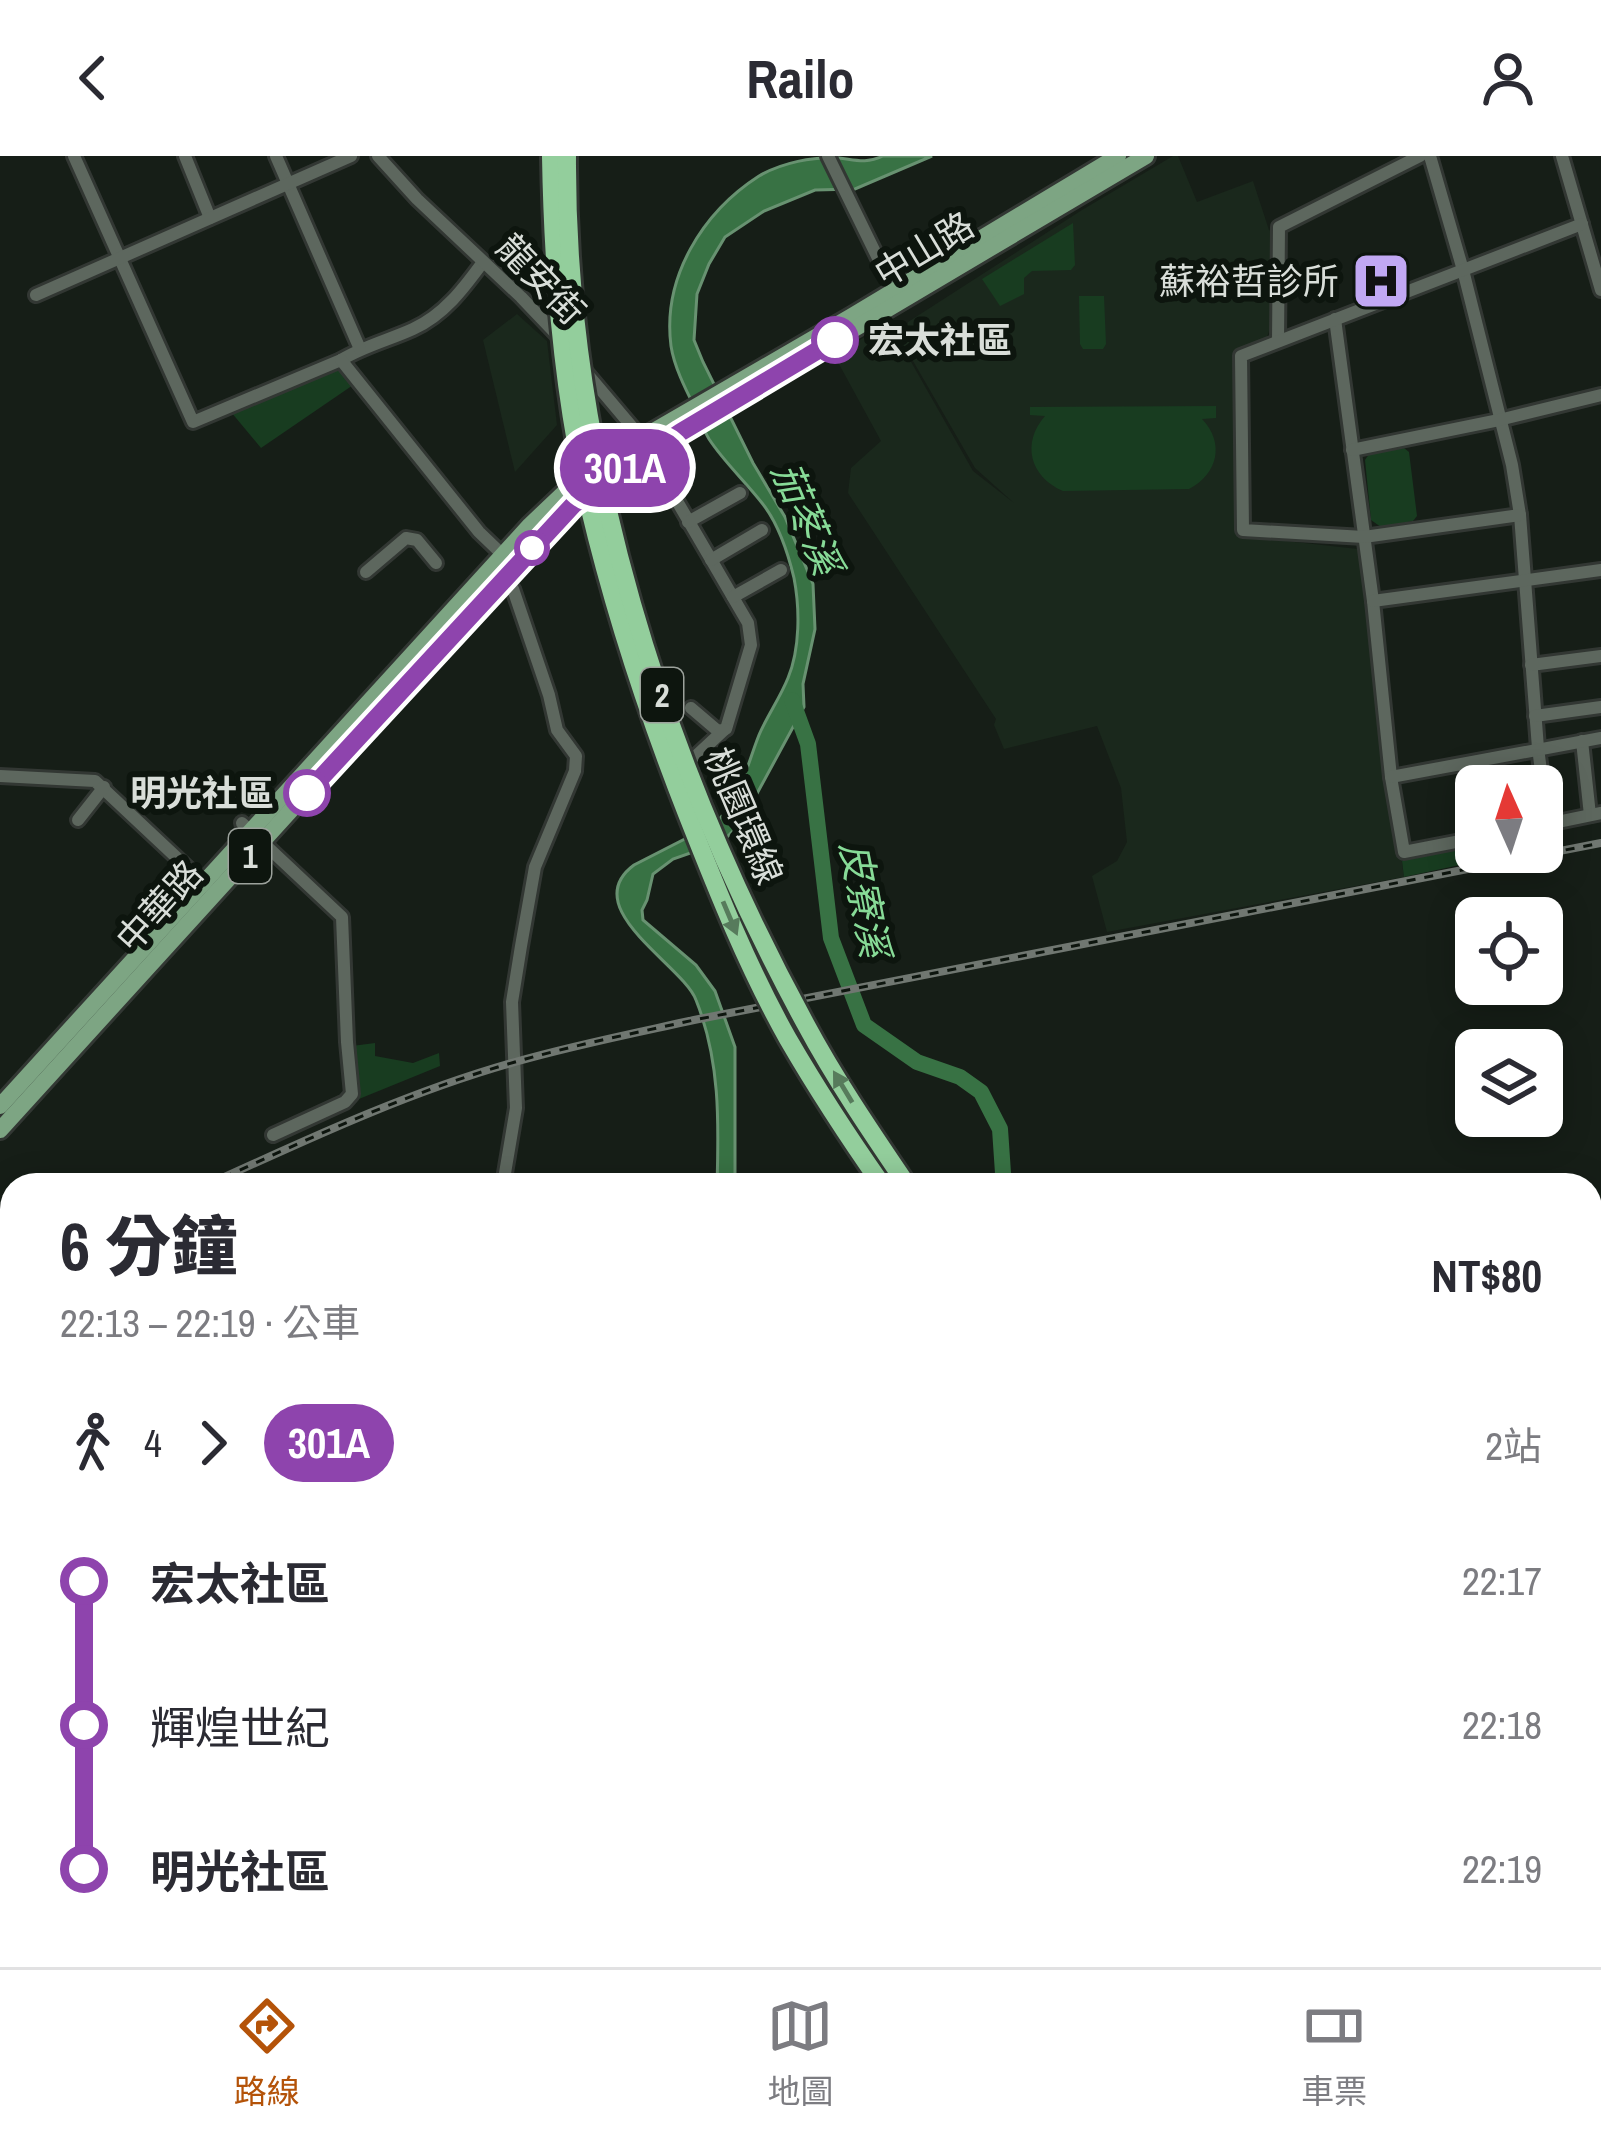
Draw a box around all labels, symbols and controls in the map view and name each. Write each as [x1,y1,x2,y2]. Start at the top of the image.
text: Railo [746,42,855,115]
icon: back [60,45,126,111]
icon: person [1475,45,1541,111]
street label: 中山路 [865,201,983,297]
street label: 龍安街 [486,223,596,335]
hospital icon: 蘇裕哲診所 [1350,250,1412,312]
place label: 蘇裕哲診所 [1159,257,1339,305]
place label: 宏太社區 [868,316,1012,364]
marker: 宏太社區 [813,318,857,362]
line badge: 301A [541,429,709,507]
text: 301A [584,440,666,496]
water label: 茄苳溪 [760,454,856,587]
unlabelled marker [516,532,548,564]
road number: 2 [641,668,683,722]
street label: 桃園環線 [694,740,794,892]
north arrow [1455,765,1563,873]
map controls [1455,765,1563,1137]
place label: 明光社區 [130,769,274,817]
marker: 明光社區 [285,771,329,815]
road number: 1 [229,829,271,883]
water label: 皮寮溪 [828,837,903,966]
street label: 中華路 [105,850,213,962]
button: locate [1455,897,1563,1005]
one-way arrow [721,901,740,937]
button: layers [1455,1029,1563,1137]
one-way arrow [833,1070,854,1104]
text: 6 分鐘 [60,1202,237,1291]
text: NT$80 [1431,1245,1542,1306]
text: 22:13 – 22:19 · 公車 [60,1297,360,1349]
icon: walk [60,1410,126,1476]
icon: forward [180,1410,246,1476]
text: 301A [288,1415,370,1471]
text: 4 [144,1417,162,1469]
text: 2站 [1485,1420,1542,1472]
text: 宏太社區 [150,1553,330,1614]
text: 22:17 [1462,1555,1542,1607]
text: 輝煌世紀 [150,1697,330,1758]
text: 22:18 [1462,1699,1542,1751]
text: 明光社區 [150,1841,330,1902]
text: 22:19 [1462,1843,1542,1895]
tab: 路線 [234,1993,300,2113]
tab: 地圖 [767,1993,833,2113]
tab: 車票 [1301,1993,1367,2113]

